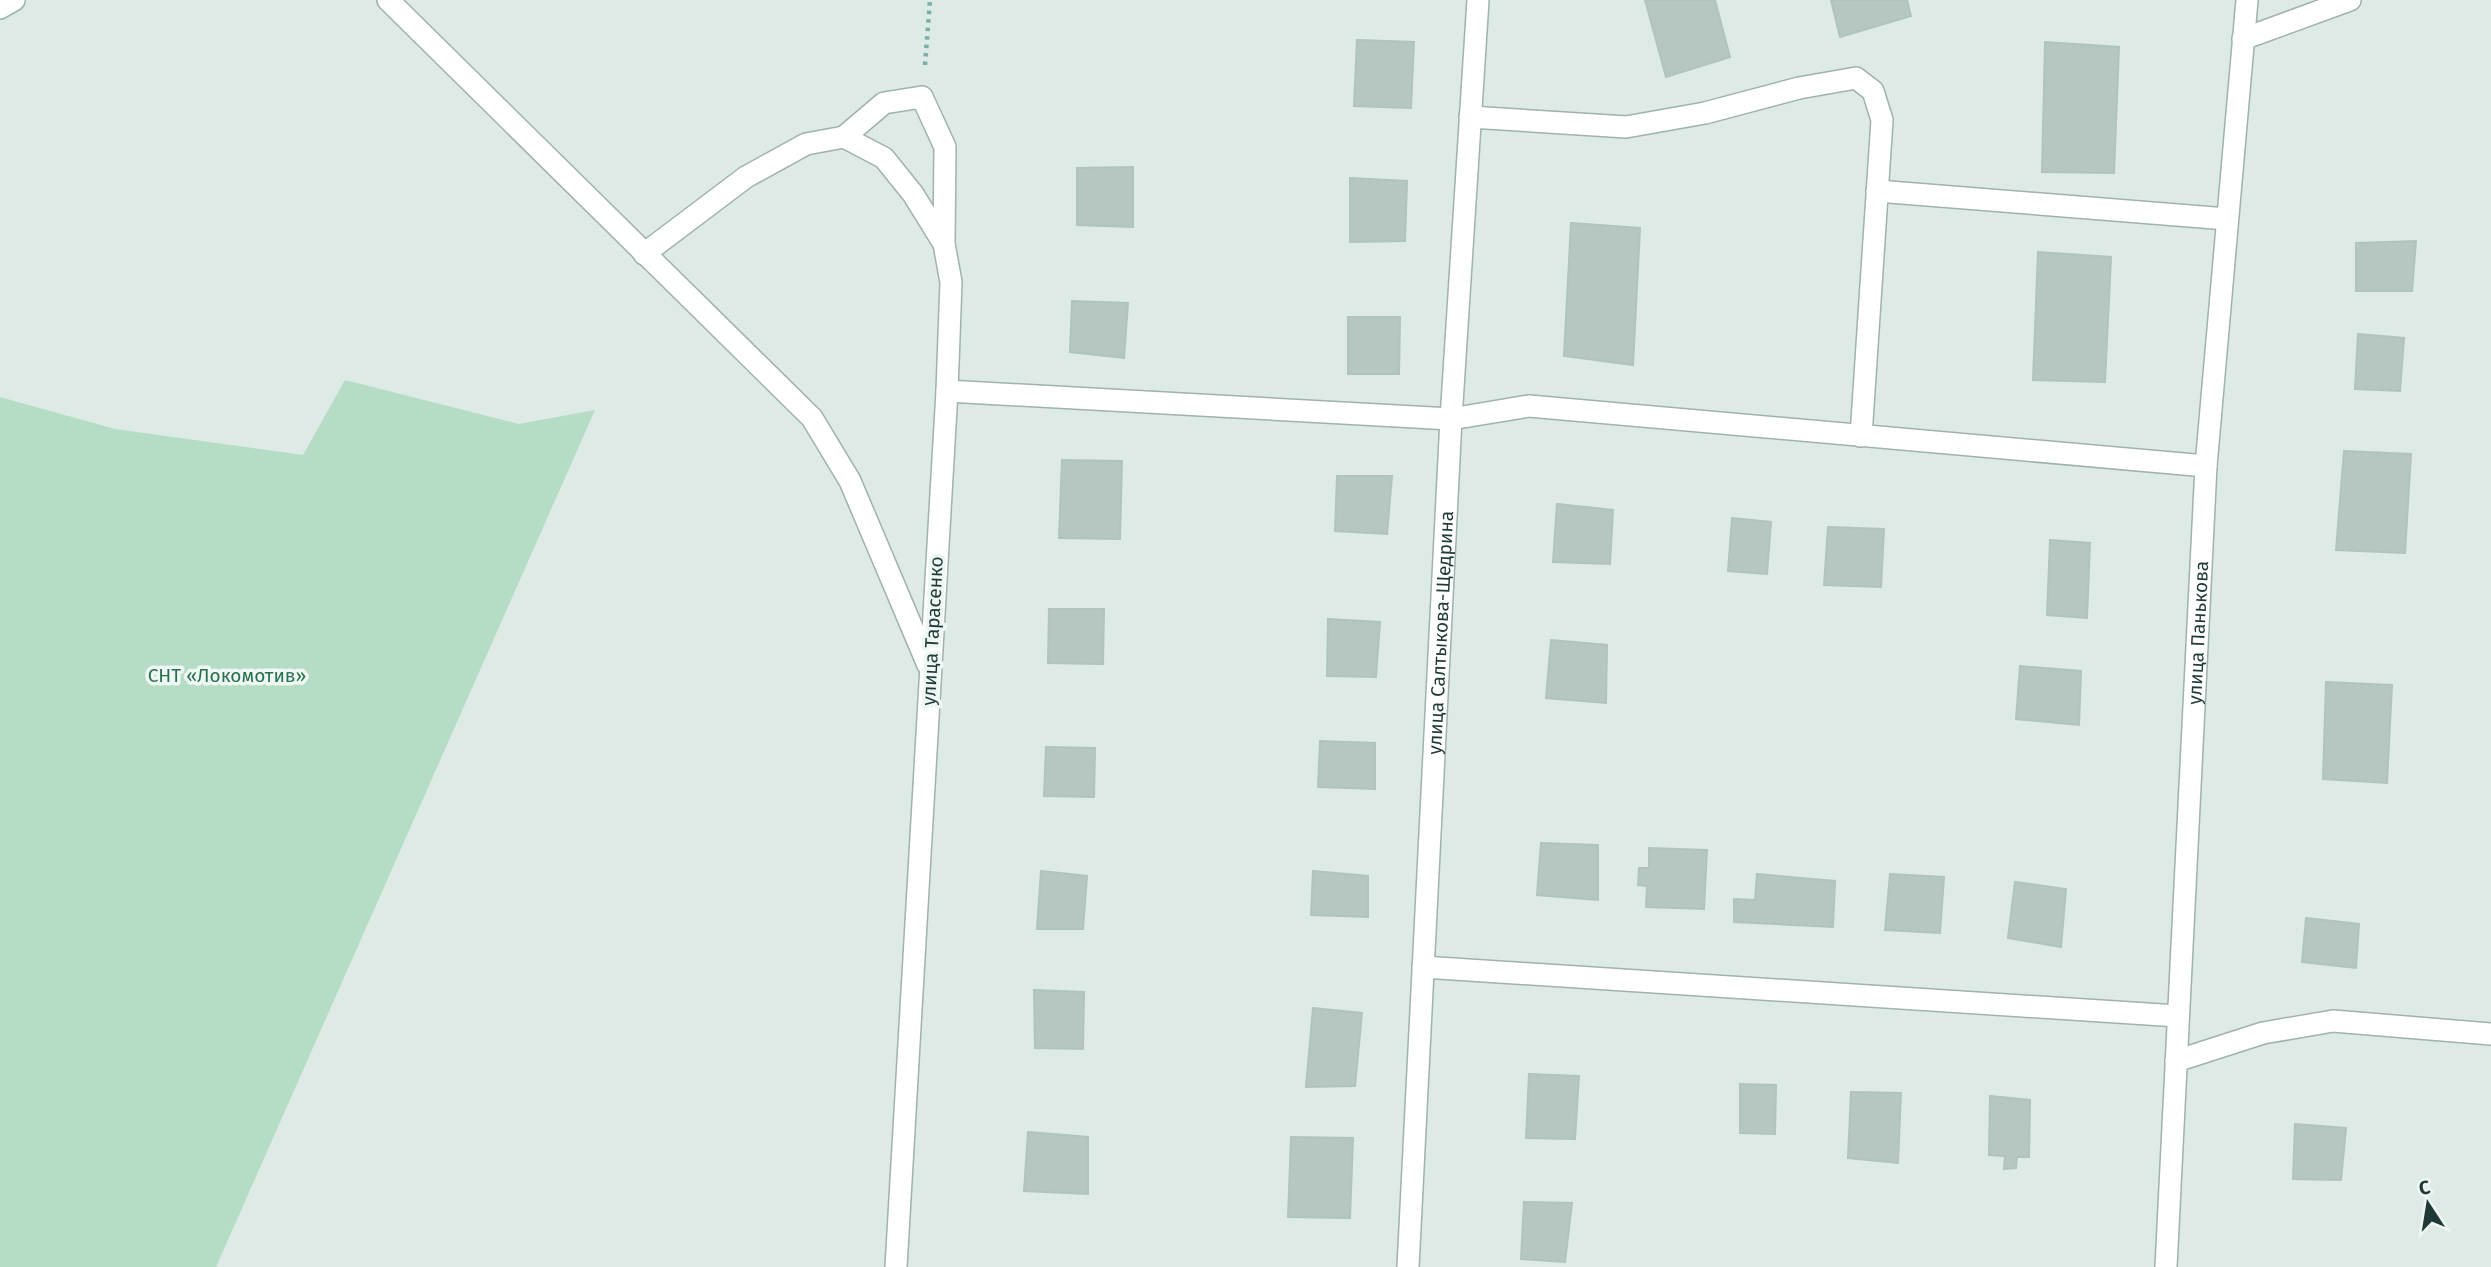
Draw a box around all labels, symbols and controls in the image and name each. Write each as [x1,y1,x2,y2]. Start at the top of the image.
street label: улица Салтыкова-Щедрина [1423,510,1458,755]
street label: улица Тарасенко [917,556,948,706]
street label: улица Панькова [2183,560,2213,705]
park label: СНТ «Локомотив» [148,664,306,687]
north arrow [2393,1169,2463,1239]
text: С [2417,1175,2432,1200]

